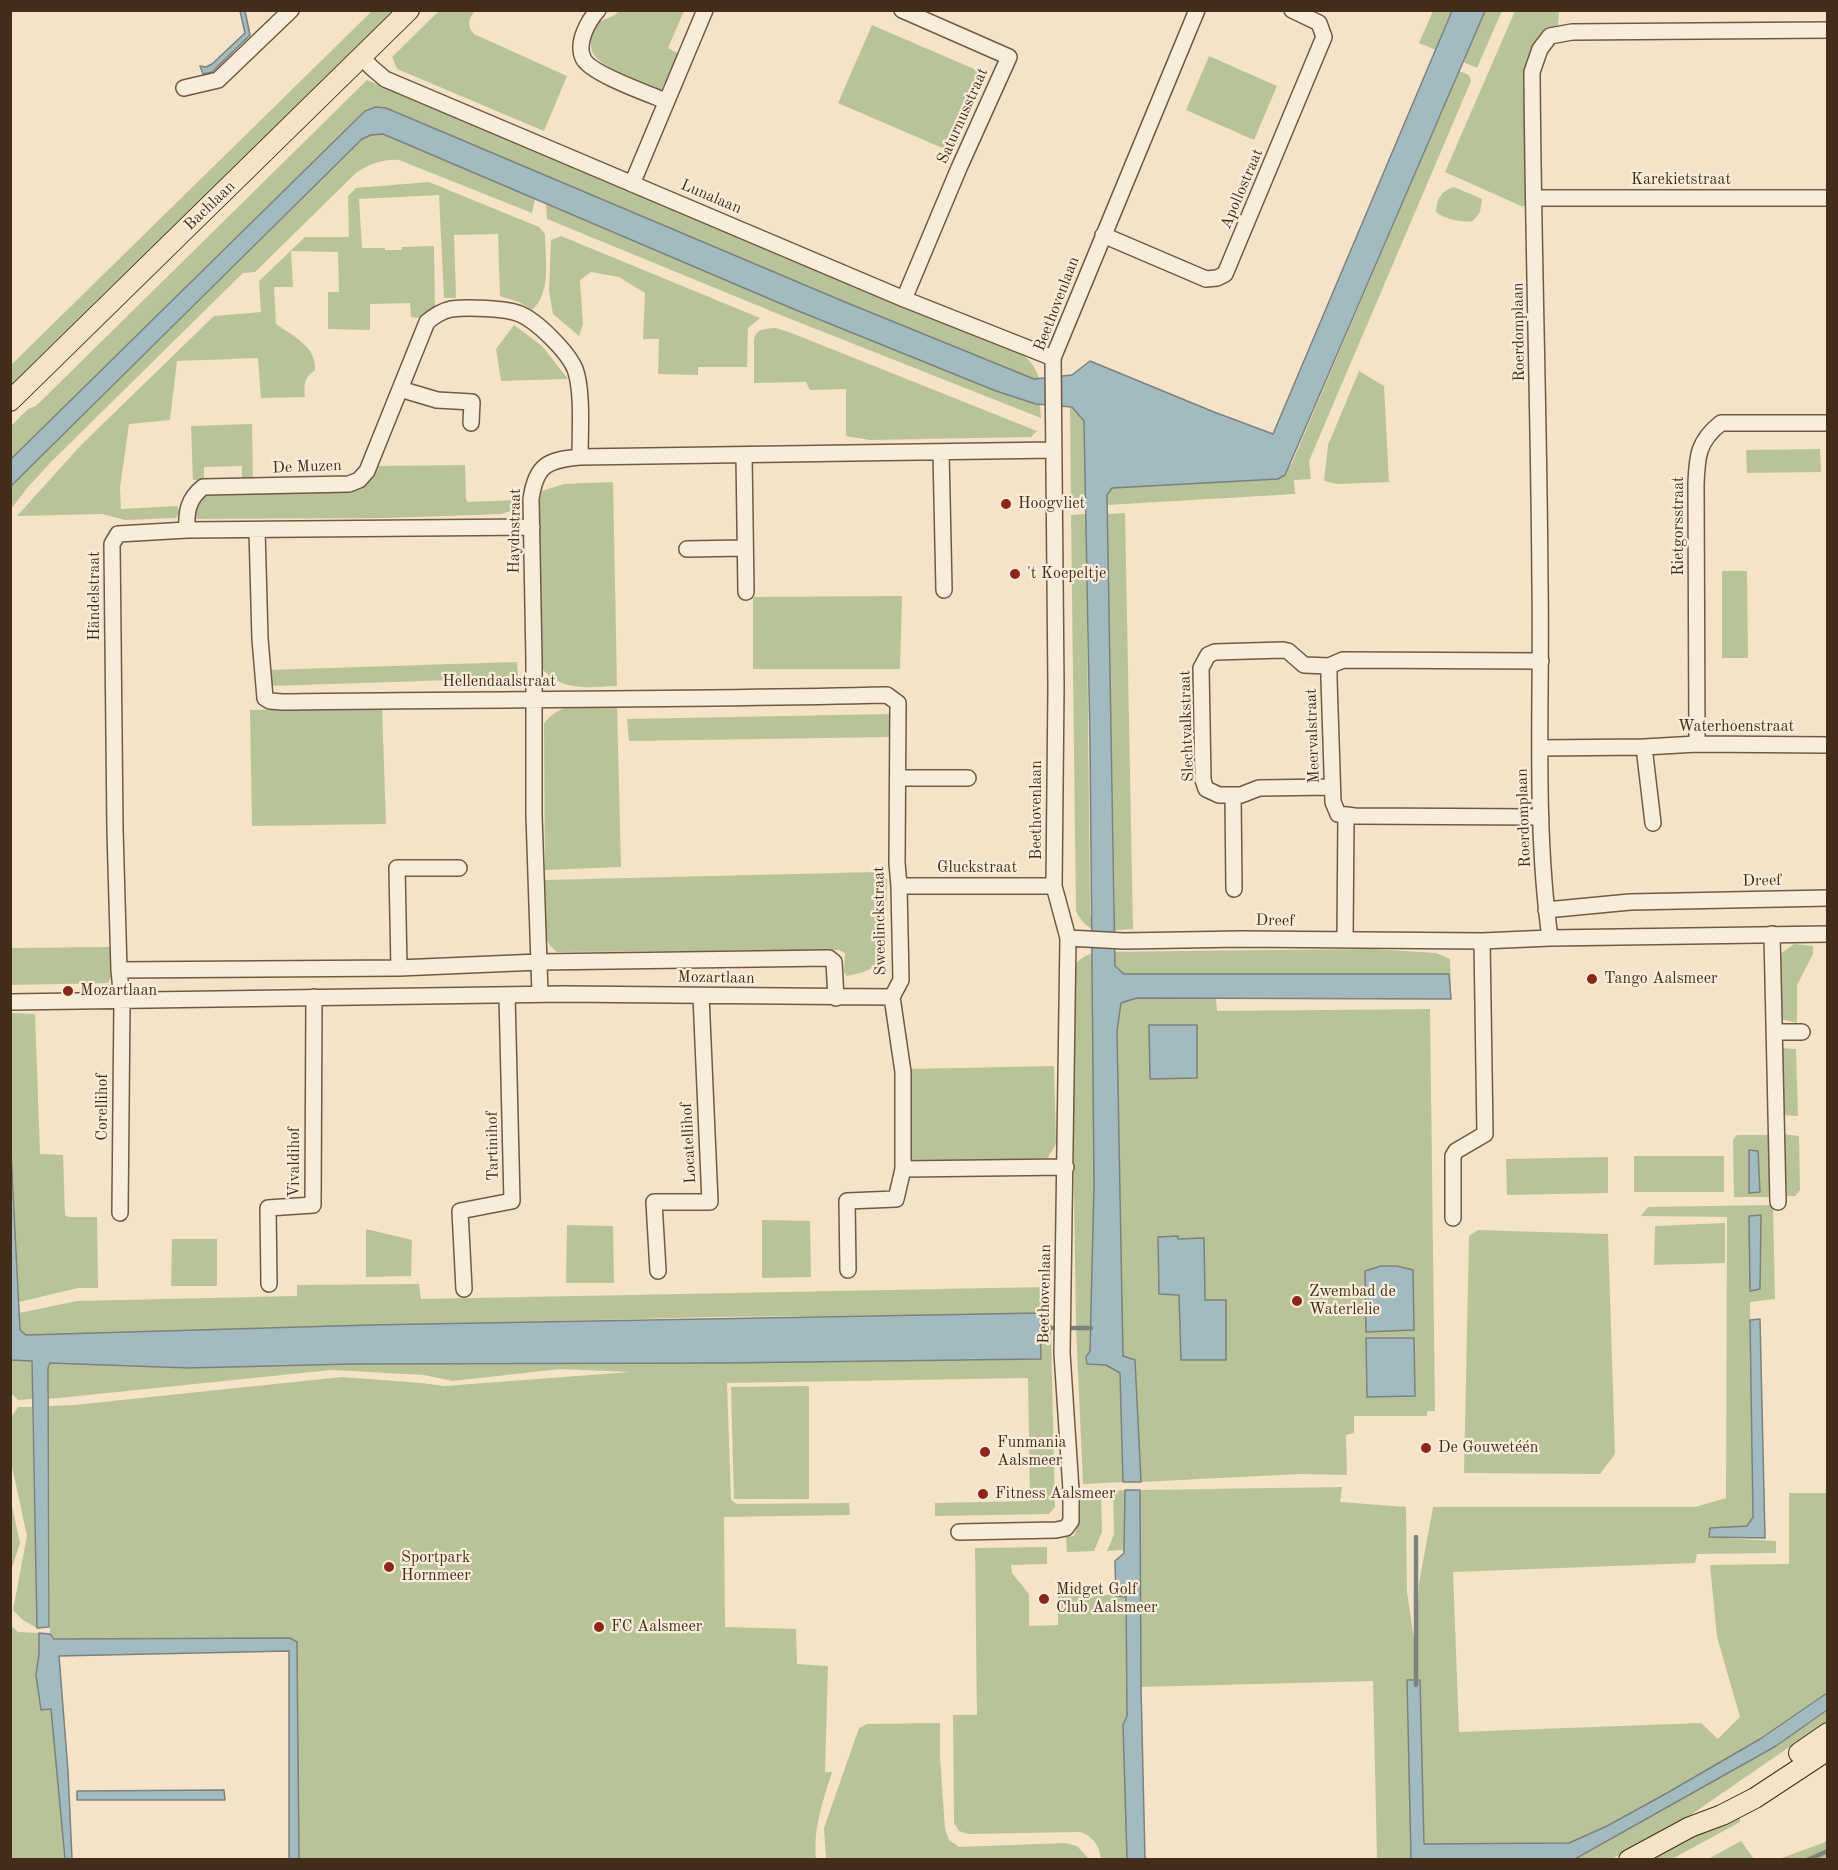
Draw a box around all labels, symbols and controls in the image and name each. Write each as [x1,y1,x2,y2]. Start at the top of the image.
street label: Saturnusstraat [933,65,993,167]
street label: Apollostraat [1216,146,1268,232]
street label: Karekietstraat [1631,170,1731,190]
street label: Lunalaan [678,176,744,218]
street label: Bachlaan [181,177,239,235]
street label: Beethovenlaan [1030,254,1084,354]
street label: Roerdomplaan [1509,282,1529,382]
street label: De Muzen [272,456,342,478]
street label: Rietgorsstraat [1669,476,1689,576]
street label: Haydnstraat [505,488,525,574]
place label: Hoogvliet [1018,494,1085,514]
marker: Hoogvliet [999,497,1013,511]
street label: Händelstraat [85,551,105,641]
place label: 't Koepeltje [1027,564,1106,584]
marker: 't Koepeltje [1008,567,1022,581]
street label: Slechtvalkstraat [1175,670,1199,782]
street label: Hellendaalstraat [442,672,556,692]
street label: Meervalstraat [1302,688,1324,784]
street label: Waterhoenstraat [1678,717,1794,737]
street label: Beethovenlaan [1027,760,1047,860]
street label: Roerdomplaan [1513,768,1535,868]
street label: Gluckstraat [937,858,1017,878]
street label: Sweelinckstraat [869,866,891,976]
street label: Dreef [1742,871,1782,891]
street label: Dreef [1255,911,1295,931]
street label: Mozartlaan [677,968,755,988]
place label: Tango Aalsmeer [1604,969,1718,989]
marker: Tango Aalsmeer [1585,972,1599,986]
place label: Mozartlaan [80,981,157,1001]
marker: Mozartlaan [61,984,75,998]
street label: Corellihof [93,1073,113,1141]
street label: Locatellihof [677,1102,701,1184]
street label: Tartinihof [483,1111,503,1181]
street label: Vivaldihof [285,1127,305,1197]
street label: Beethovenlaan [1035,1244,1055,1344]
place label: Zwembad de Waterlelie [1309,1282,1396,1320]
marker: Zwembad de Waterlelie [1290,1294,1304,1308]
place label: Funmania Aalsmeer [997,1433,1066,1471]
place label: De Gouwetéén [1438,1438,1538,1458]
marker: De Gouwetéén [1419,1441,1433,1455]
marker: Funmania Aalsmeer [978,1445,992,1459]
place label: Fitness Aalsmeer [995,1484,1115,1504]
marker: Fitness Aalsmeer [976,1487,990,1501]
place label: Sportpark Hornmeer [401,1548,471,1586]
marker: Sportpark Hornmeer [382,1560,396,1574]
place label: Midget Golf Club Aalsmeer [1056,1580,1158,1618]
marker: Midget Golf Club Aalsmeer [1037,1592,1051,1606]
place label: FC Aalsmeer [611,1617,702,1637]
marker: FC Aalsmeer [592,1620,606,1634]

